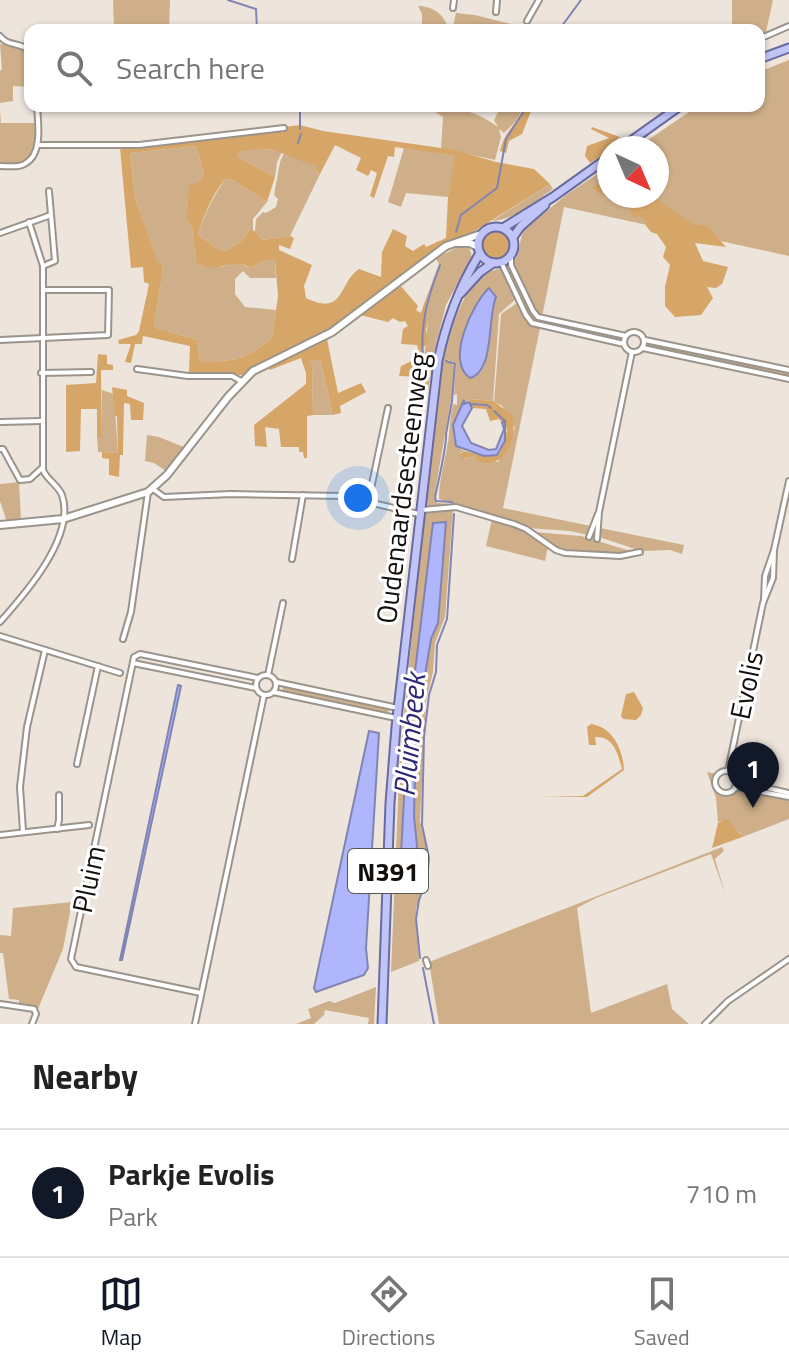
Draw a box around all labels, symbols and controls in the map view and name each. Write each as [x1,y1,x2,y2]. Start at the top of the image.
search box [24,24,765,112]
text: Search here [116,45,265,91]
icon: search [52,46,96,90]
north arrow [597,136,669,208]
street label: Oudenaardsesteenweg [364,350,440,626]
your location [338,478,378,518]
street label: Evolis [718,647,774,723]
water label: Pluimbeek [381,668,438,798]
pin: 1 [727,742,779,808]
street label: Pluim [60,842,116,916]
road number: N391 [348,849,428,893]
text: Nearby [32,1050,138,1102]
text: Parkje Evolis [108,1151,274,1197]
text: 1 [51,1174,65,1213]
text: 710 m [686,1174,757,1213]
text: Park [108,1197,158,1236]
tab: Map [99,1272,143,1354]
tab: Directions [342,1272,435,1354]
tab: Saved [634,1272,690,1354]

